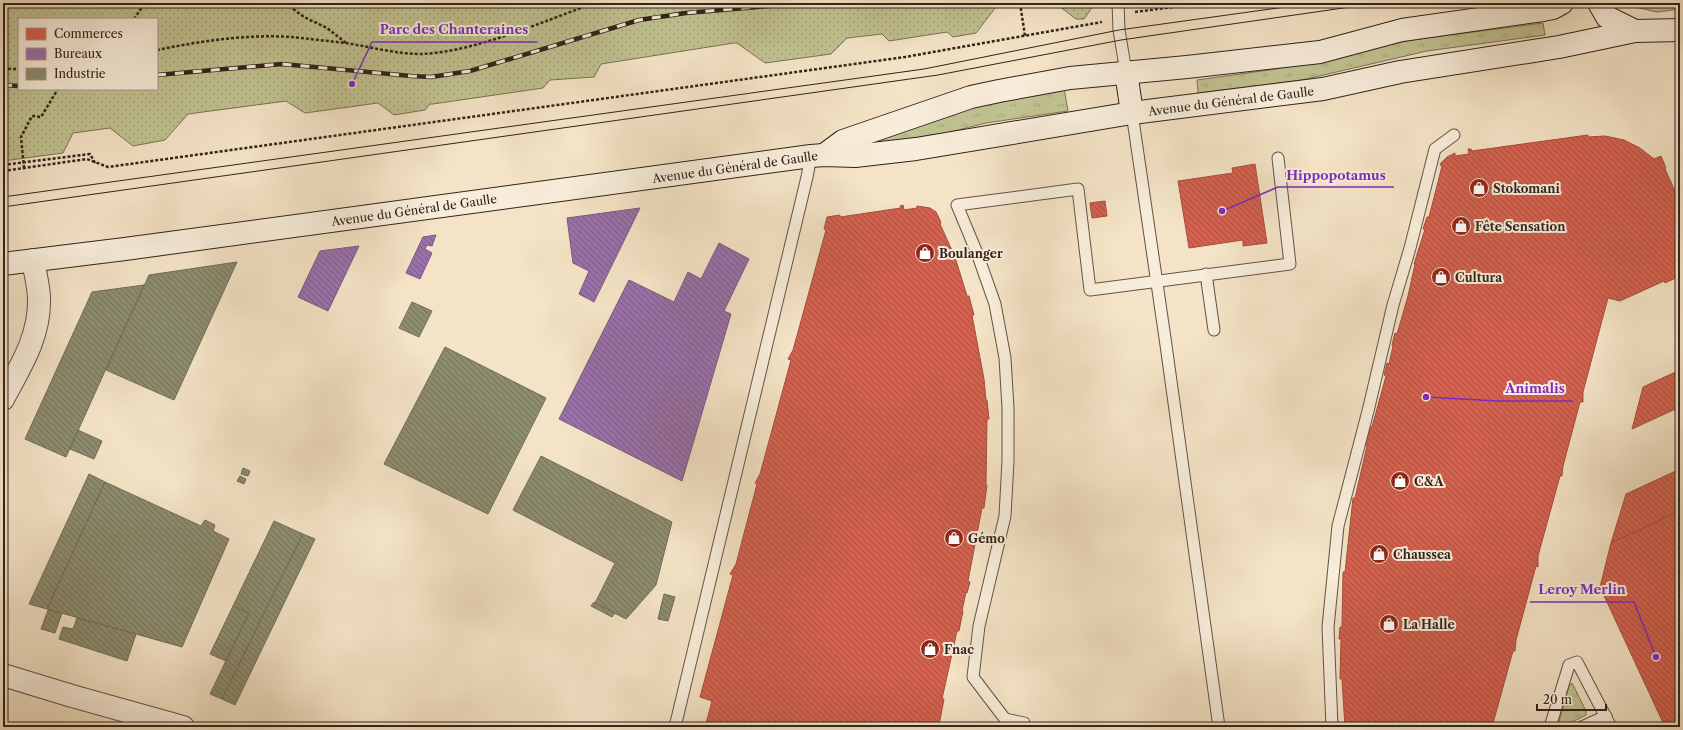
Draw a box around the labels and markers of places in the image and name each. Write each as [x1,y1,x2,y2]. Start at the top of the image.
callout: Parc des Chanteraines [372,17,537,42]
callout: Hippopotamus [1278,162,1394,187]
shop icon: Stokomani [1468,177,1490,199]
place label: Stokomani [1493,181,1560,196]
shop icon: Fête Sensation [1450,215,1472,237]
place label: Fête Sensation [1475,219,1566,234]
shop icon: Boulanger [914,242,936,264]
place label: Boulanger [939,246,1003,261]
shop icon: Cultura [1430,266,1452,288]
place label: Cultura [1455,270,1503,285]
callout: Animalis [1498,376,1573,401]
shop icon: C&A [1389,470,1411,492]
place label: C&A [1414,474,1444,489]
shop icon: Gémo [943,527,965,549]
place label: Gémo [968,531,1005,546]
shop icon: Chaussea [1368,543,1390,565]
place label: Chaussea [1393,547,1452,562]
callout: Leroy Merlin [1530,577,1634,602]
shop icon: La Halle [1378,613,1400,635]
place label: La Halle [1403,617,1455,632]
shop icon: Fnac [919,638,941,660]
place label: Fnac [944,642,974,657]

